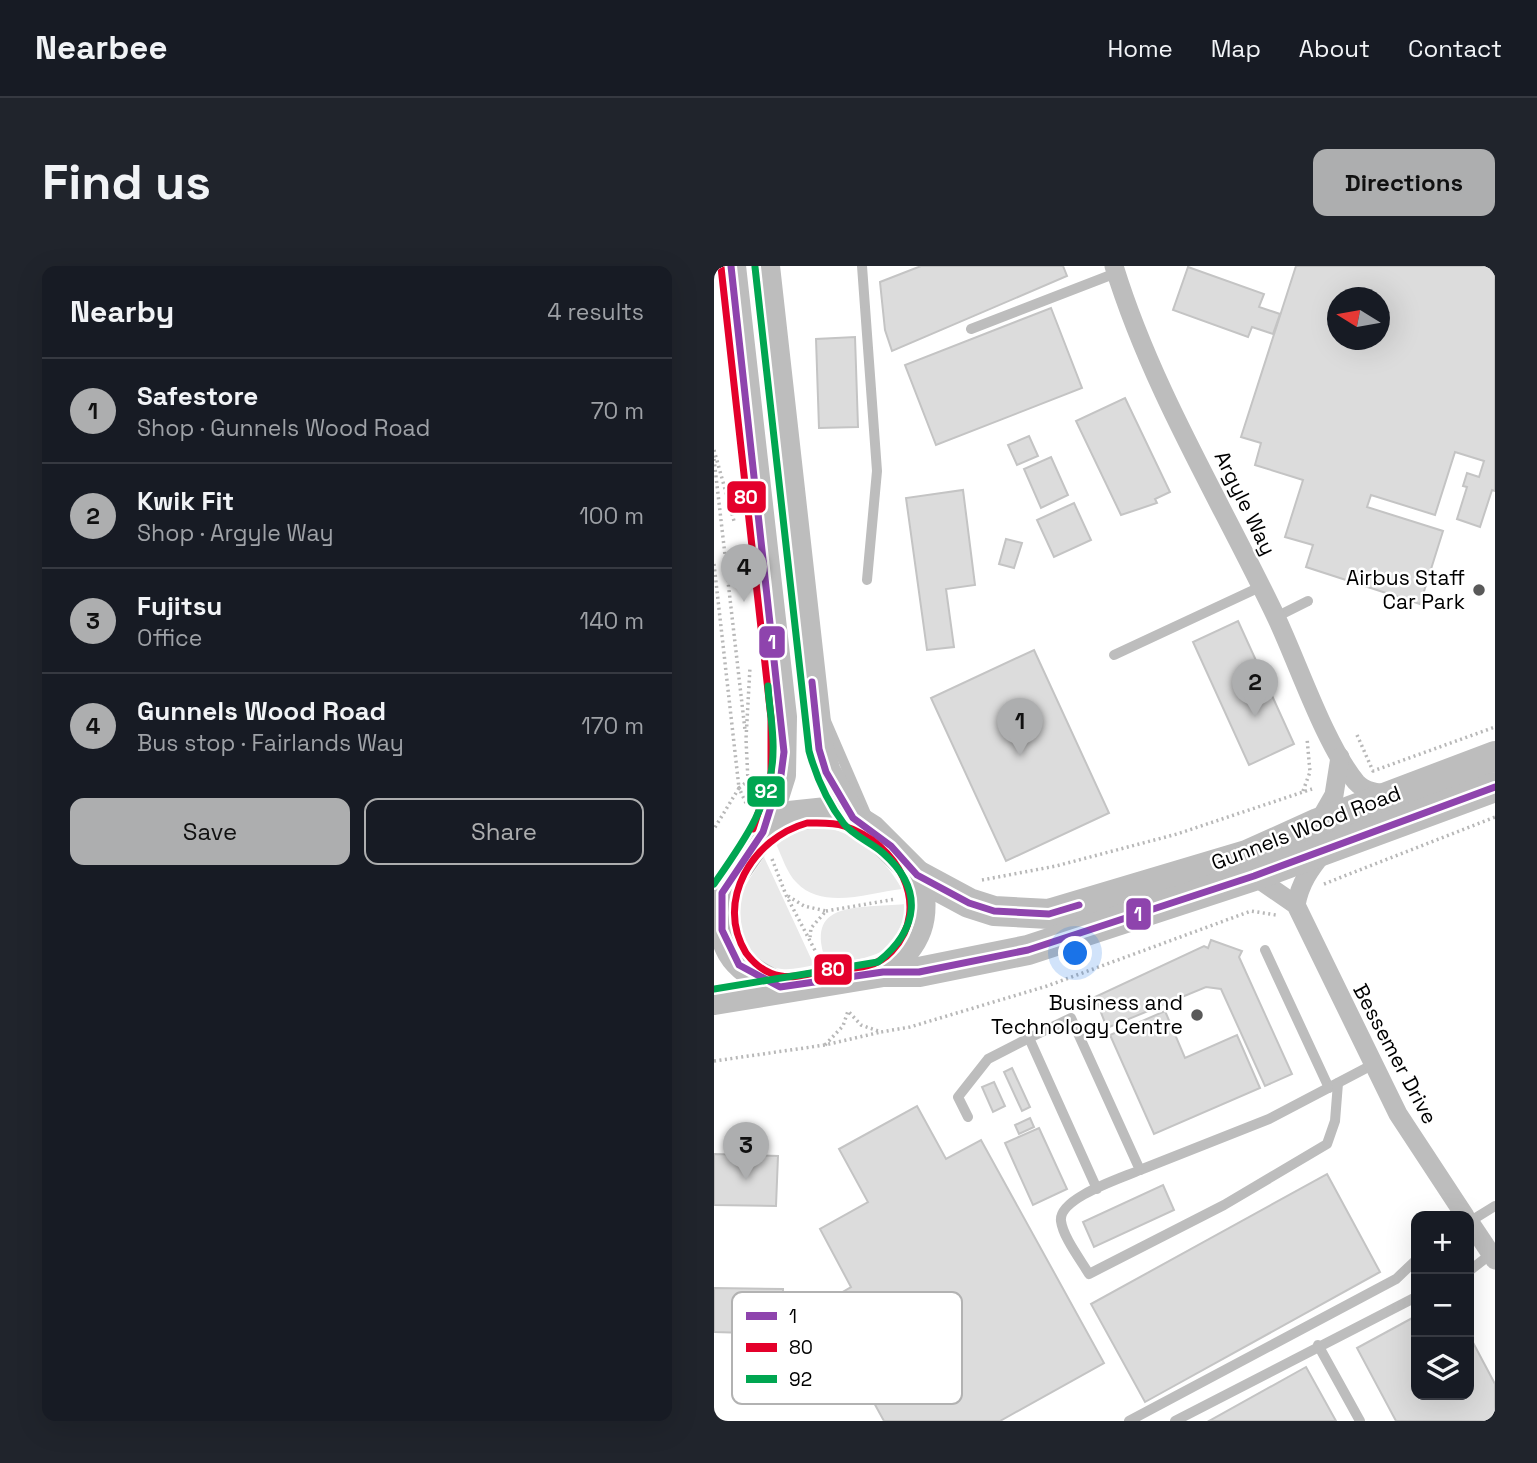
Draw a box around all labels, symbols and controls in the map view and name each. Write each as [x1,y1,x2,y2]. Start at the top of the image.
text: Nearbee [35,27,167,69]
text: Home [1107,33,1173,64]
text: Map [1211,33,1261,64]
text: About [1299,33,1370,64]
text: Contact [1408,33,1502,64]
button: Directions [1313,149,1495,216]
text: Find us [42,151,211,213]
north arrow [1327,287,1390,350]
text: Nearby [70,292,174,331]
text: 4 results [547,297,644,327]
text: Safestore [137,379,258,413]
text: 1 [88,396,98,426]
text: 70 m [591,396,644,426]
text: Shop · Gunnels Wood Road [137,413,430,443]
street label: Argyle Way [1209,446,1282,559]
line badge: 80 [726,480,767,514]
text: Kwik Fit [137,484,234,518]
text: 80 [734,485,758,510]
text: 2 [86,501,100,531]
text: 100 m [579,501,644,531]
text: Shop · Argyle Way [137,518,334,548]
pin: 4 [721,544,767,602]
place label: Airbus Staff Car Park [1346,564,1465,615]
marker: Airbus Staff Car Park [1471,582,1487,598]
text: Fujitsu [137,589,222,623]
text: 3 [86,606,100,636]
text: 140 m [580,606,644,636]
text: Office [137,623,202,653]
line badge: 1 [758,625,786,659]
text: 1 [768,630,776,655]
pin: 2 [1232,659,1278,717]
text: Gunnels Wood Road [137,694,386,728]
pin: 1 [997,698,1043,756]
text: 4 [86,711,100,741]
text: 170 m [581,711,644,741]
text: Bus stop · Fairlands Way [137,728,404,758]
line badge: 92 [746,775,786,808]
text: 92 [754,779,778,804]
street label: Gunnels Wood Road [1207,779,1404,876]
button: Save [70,798,350,865]
button: Share [364,798,644,865]
line badge: 1 [1125,897,1152,931]
text: 1 [1134,902,1142,927]
your location [1058,936,1092,970]
line badge: 80 [813,953,853,986]
text: 80 [821,957,845,982]
street label: Bessemer Drive [1347,979,1444,1129]
place label: Business and Technology Centre [991,989,1183,1040]
marker: Business and Technology Centre [1189,1007,1205,1023]
pin: 3 [723,1122,769,1180]
map controls [1411,1211,1474,1400]
button: + [1411,1211,1474,1274]
button: − [1411,1274,1474,1337]
legend [732,1292,962,1404]
text: 1 [789,1304,797,1329]
text: 80 [789,1335,813,1360]
button: layers [1411,1337,1474,1400]
text: 92 [789,1367,812,1392]

